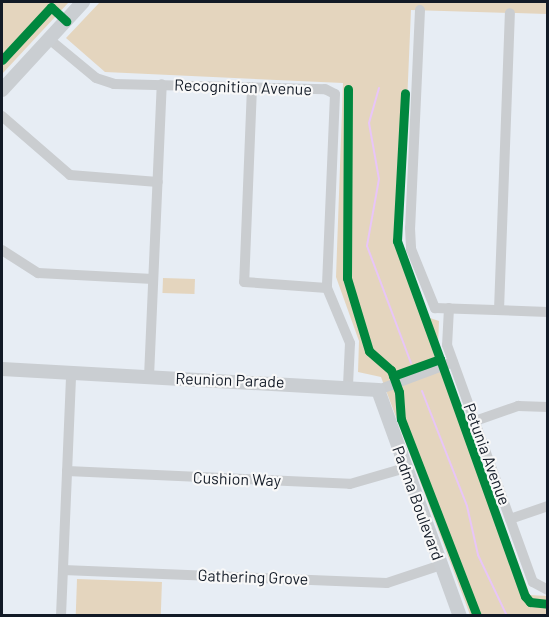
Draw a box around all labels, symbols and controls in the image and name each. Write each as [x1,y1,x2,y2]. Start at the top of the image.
street label: Recognition Avenue [174,75,312,99]
street label: Reunion Parade [175,369,285,391]
street label: Petunia Avenue [460,400,514,508]
street label: Padma Boulevard [388,443,448,563]
street label: Cushion Way [193,468,281,490]
street label: Gathering Grove [197,565,309,589]

